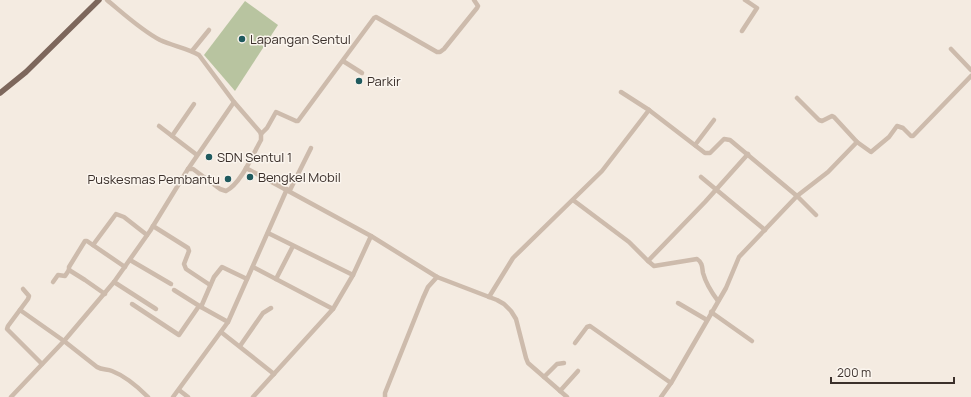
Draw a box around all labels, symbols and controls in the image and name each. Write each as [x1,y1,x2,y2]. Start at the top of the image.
place label: Lapangan Sentul [250,30,351,48]
marker: Lapangan Sentul [237,34,247,44]
place label: Parkir [367,72,401,90]
marker: Parkir [354,76,364,86]
place label: SDN Sentul 1 [217,148,292,166]
marker: SDN Sentul 1 [204,152,214,162]
place label: Bengkel Mobil [258,168,341,186]
place label: Puskesmas Pembantu [87,170,220,188]
marker: Bengkel Mobil [245,172,255,182]
marker: Puskesmas Pembantu [223,174,233,184]
scale bar [831,359,954,385]
text: 200 m [837,364,871,381]

